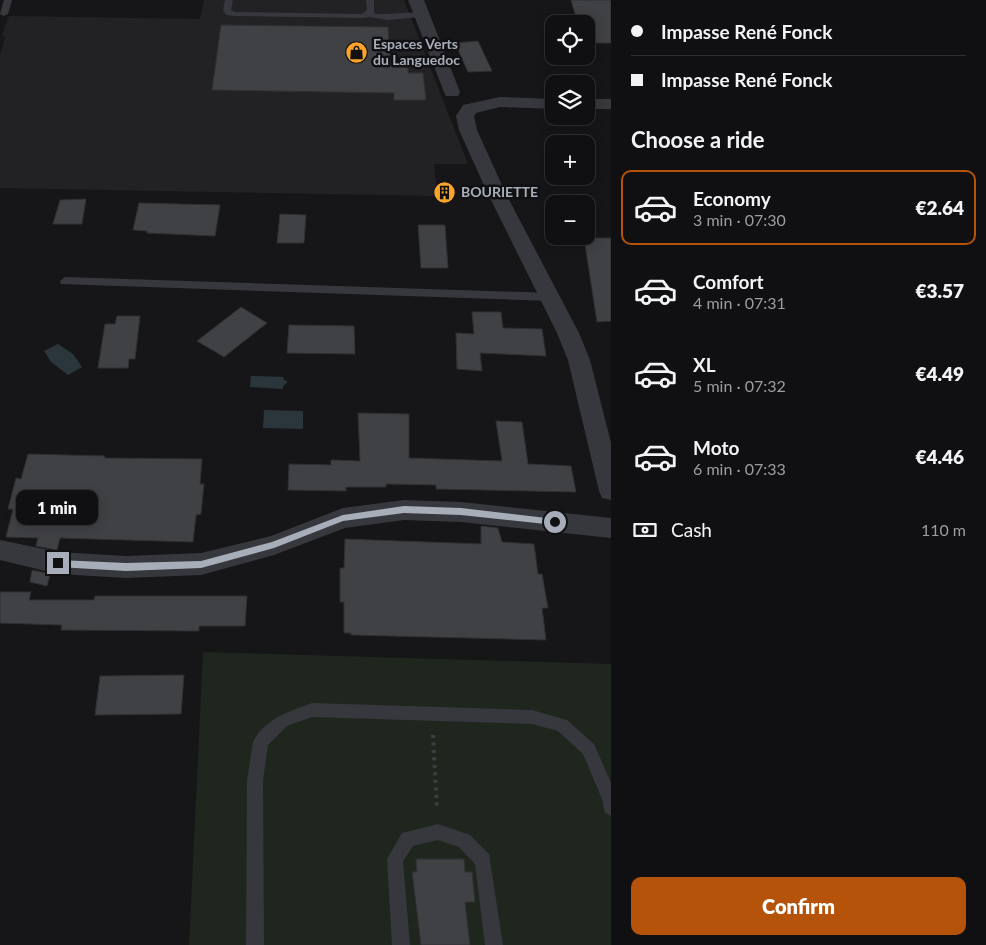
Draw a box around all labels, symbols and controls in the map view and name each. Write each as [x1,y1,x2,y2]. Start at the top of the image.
map controls [545,15,595,245]
button: locate [545,15,595,65]
text: Impasse René Fonck [661,20,832,43]
place label: Espaces Verts du Languedoc [373,35,460,68]
shop icon: Espaces Verts du Languedoc [345,40,369,64]
text: Impasse René Fonck [661,68,832,91]
button: layers [545,75,595,125]
text: Choose a ride [631,126,765,153]
button: + [545,135,595,185]
building icon: BOURIETTE [433,180,457,204]
place label: BOURIETTE [461,183,538,200]
icon: car [633,185,678,230]
text: Economy [693,187,771,210]
button: − [545,195,595,245]
text: €2.64 [915,196,964,219]
text: 3 min · 07:30 [693,210,786,229]
icon: car [633,268,678,313]
text: Comfort [693,270,764,293]
text: €3.57 [915,279,964,302]
text: 4 min · 07:31 [693,293,786,312]
icon: car [633,351,678,396]
text: XL [693,353,716,376]
text: €4.49 [915,362,964,385]
text: 5 min · 07:32 [693,376,786,395]
icon: car [633,434,678,479]
text: Moto [693,436,739,459]
text: €4.46 [915,445,964,468]
text: 6 min · 07:33 [693,459,786,478]
callout: 1 min [17,490,99,526]
text: 1 min [37,498,77,517]
route start [544,511,566,533]
icon: cash [631,516,659,544]
text: Cash [671,518,712,541]
text: 110 m [921,520,966,539]
route end [47,552,69,574]
button: Confirm [631,877,966,935]

